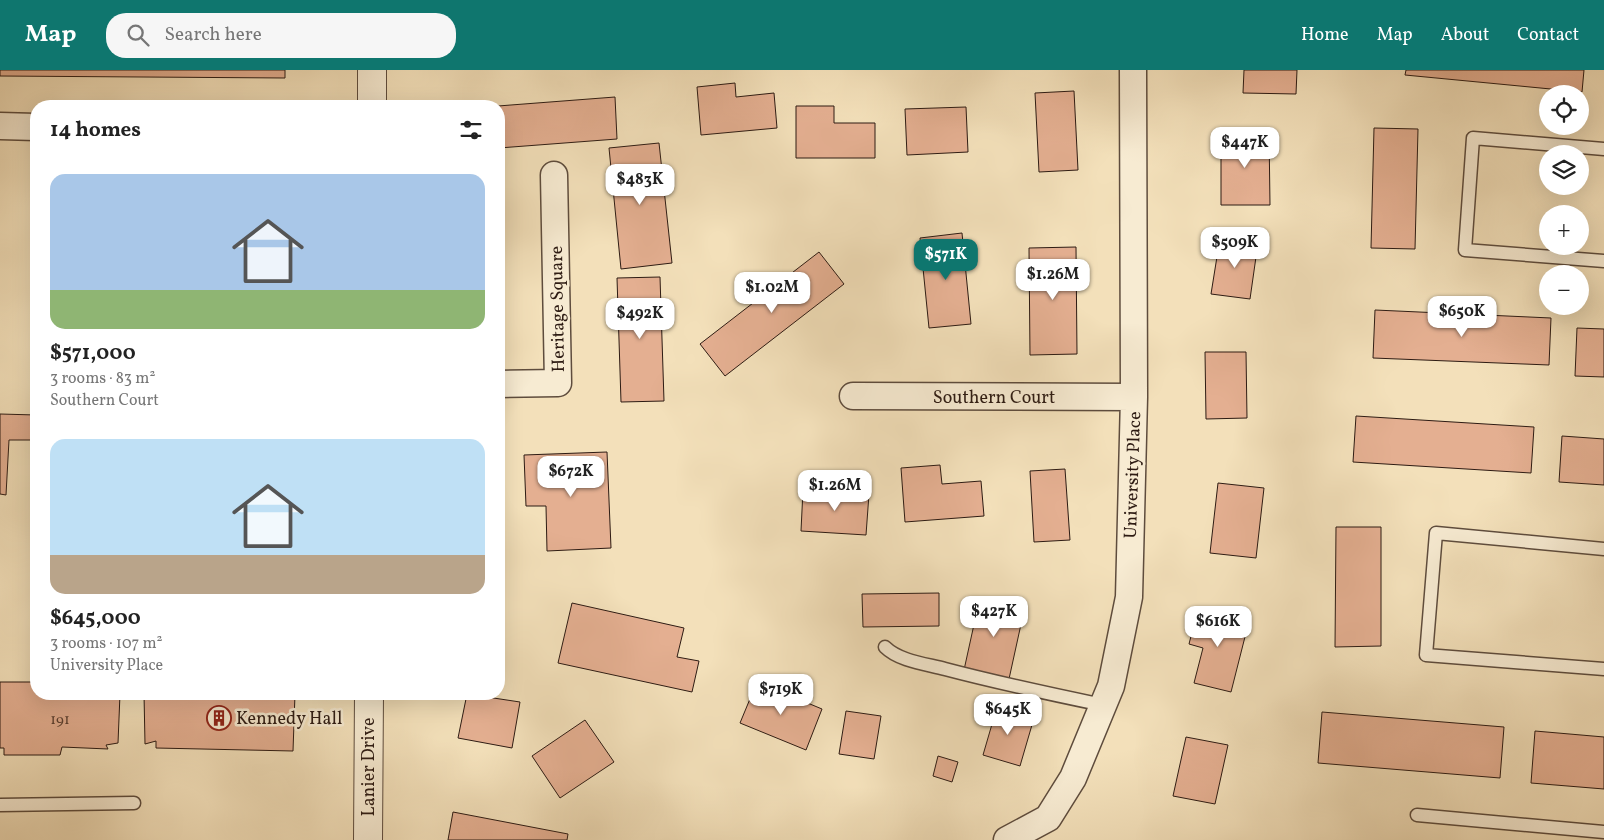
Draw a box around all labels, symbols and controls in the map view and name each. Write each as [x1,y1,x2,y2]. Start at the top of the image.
search box [106,13,456,58]
text: Map [25,18,76,52]
icon: search [124,21,152,49]
text: Search here [164,22,262,48]
text: Home [1301,23,1349,48]
text: Map [1377,23,1413,48]
text: About [1441,23,1489,48]
text: Contact [1517,23,1579,48]
map controls [1539,85,1589,315]
button: locate [1539,85,1589,135]
text: 14 homes [50,116,141,145]
icon: filters [457,116,485,144]
pin: $447K [1210,126,1280,169]
text: $447K [1221,132,1269,154]
button: layers [1539,145,1589,195]
pin: $483K [605,164,675,206]
text: $483K [617,169,663,191]
button: + [1539,205,1589,255]
icon: home [223,206,313,296]
pin: $509K [1200,226,1270,269]
text: $509K [1212,232,1258,254]
pin: $571K [911,238,981,281]
text: $571K [925,244,967,266]
street label: Heritage Square [545,245,572,372]
pin: $1.26M [1012,258,1094,301]
text: $1.26M [1027,264,1079,286]
button: − [1539,265,1589,315]
pin: $1.02M [731,272,813,314]
text: $1.02M [745,277,799,299]
pin: $650K [1427,296,1497,338]
pin: $492K [605,298,675,340]
text: $650K [1439,301,1485,323]
text: $492K [617,303,663,325]
text: $571,000 [50,339,136,368]
text: 3 rooms · 83 m² [50,368,155,390]
street label: Southern Court [933,386,1055,411]
text: Southern Court [50,390,159,412]
street label: University Place [1119,411,1148,539]
pin: $672K [536,456,606,498]
text: $672K [548,461,594,483]
pin: $1.26M [794,470,876,512]
icon: home [223,471,313,561]
text: $1.26M [809,475,861,497]
pin: $427K [959,596,1029,638]
text: $427K [971,601,1017,623]
text: $645,000 [50,604,141,633]
pin: $616K [1183,606,1253,648]
text: $616K [1196,611,1240,633]
text: 3 rooms · 107 m² [50,633,163,655]
text: University Place [50,655,163,677]
pin: $719K [746,674,816,716]
text: $719K [759,679,803,701]
pin: $645K [973,694,1043,736]
text: $645K [985,699,1031,721]
building icon: Kennedy Hall [206,705,232,731]
place label: Kennedy Hall [236,707,342,732]
house number: 191 [50,710,70,731]
street label: Lanier Drive [357,718,382,816]

